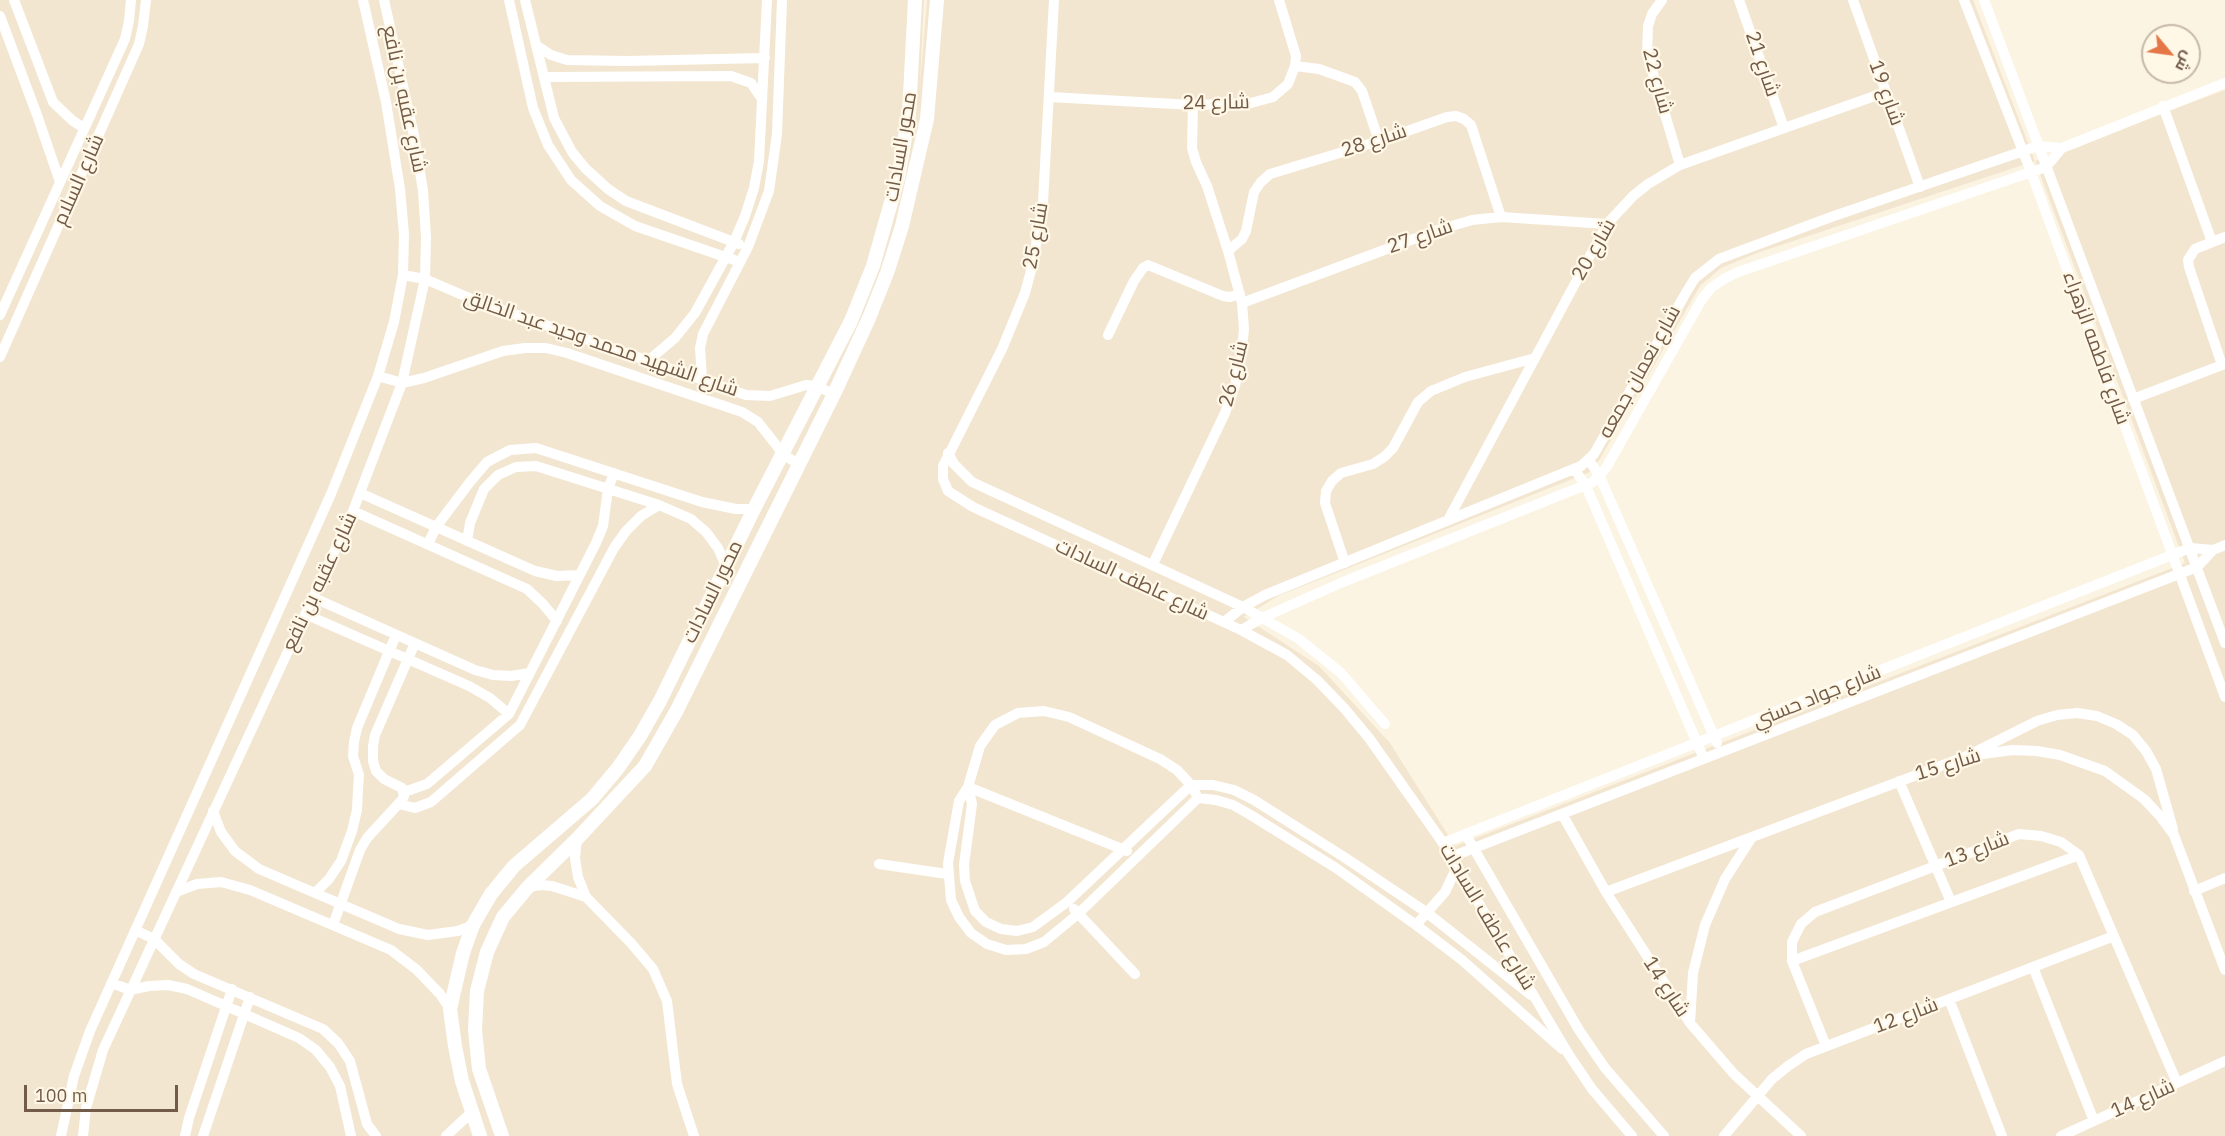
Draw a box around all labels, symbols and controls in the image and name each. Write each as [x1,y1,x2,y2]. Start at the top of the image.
street label: شارع عقبه بن نافع [377,23,431,175]
north arrow [2141,24,2201,84]
street label: شارع 21 [1740,28,1784,100]
street label: شارع 22 [1637,45,1677,117]
text: ش [2171,48,2199,76]
street label: شارع 19 [1863,57,1909,129]
street label: محور السادات [880,90,922,204]
street label: شارع 24 [1182,90,1250,116]
street label: شارع 28 [1338,119,1410,163]
street label: شارع السلام [48,131,110,229]
street label: شارع 25 [1018,201,1054,271]
street label: شارع 27 [1384,215,1456,259]
street label: شارع 20 [1567,215,1621,285]
street label: شارع فاطمه الزهراء [2057,268,2135,428]
street label: شارع الشهيد محمد وحيد عبد الخالق [461,286,741,402]
street label: شارع نعمان جمعه [1594,302,1686,442]
street label: شارع 26 [1214,338,1254,410]
street label: شارع عقبه بن نافع [277,509,363,655]
street label: شارع عاطف السادات [1051,534,1213,626]
street label: محور السادات [678,537,748,647]
street label: شارع جواد حسني [1749,660,1885,734]
street label: شارع 15 [1912,744,1984,786]
street label: شارع 13 [1941,827,2013,873]
street label: شارع عاطف السادات [1434,839,1540,995]
street label: شارع 14 [1638,952,1694,1022]
street label: شارع 12 [1870,993,1942,1039]
scale bar [27,1073,182,1111]
street label: شارع 14 [2107,1074,2179,1124]
text: 100 m [35,1084,87,1107]

